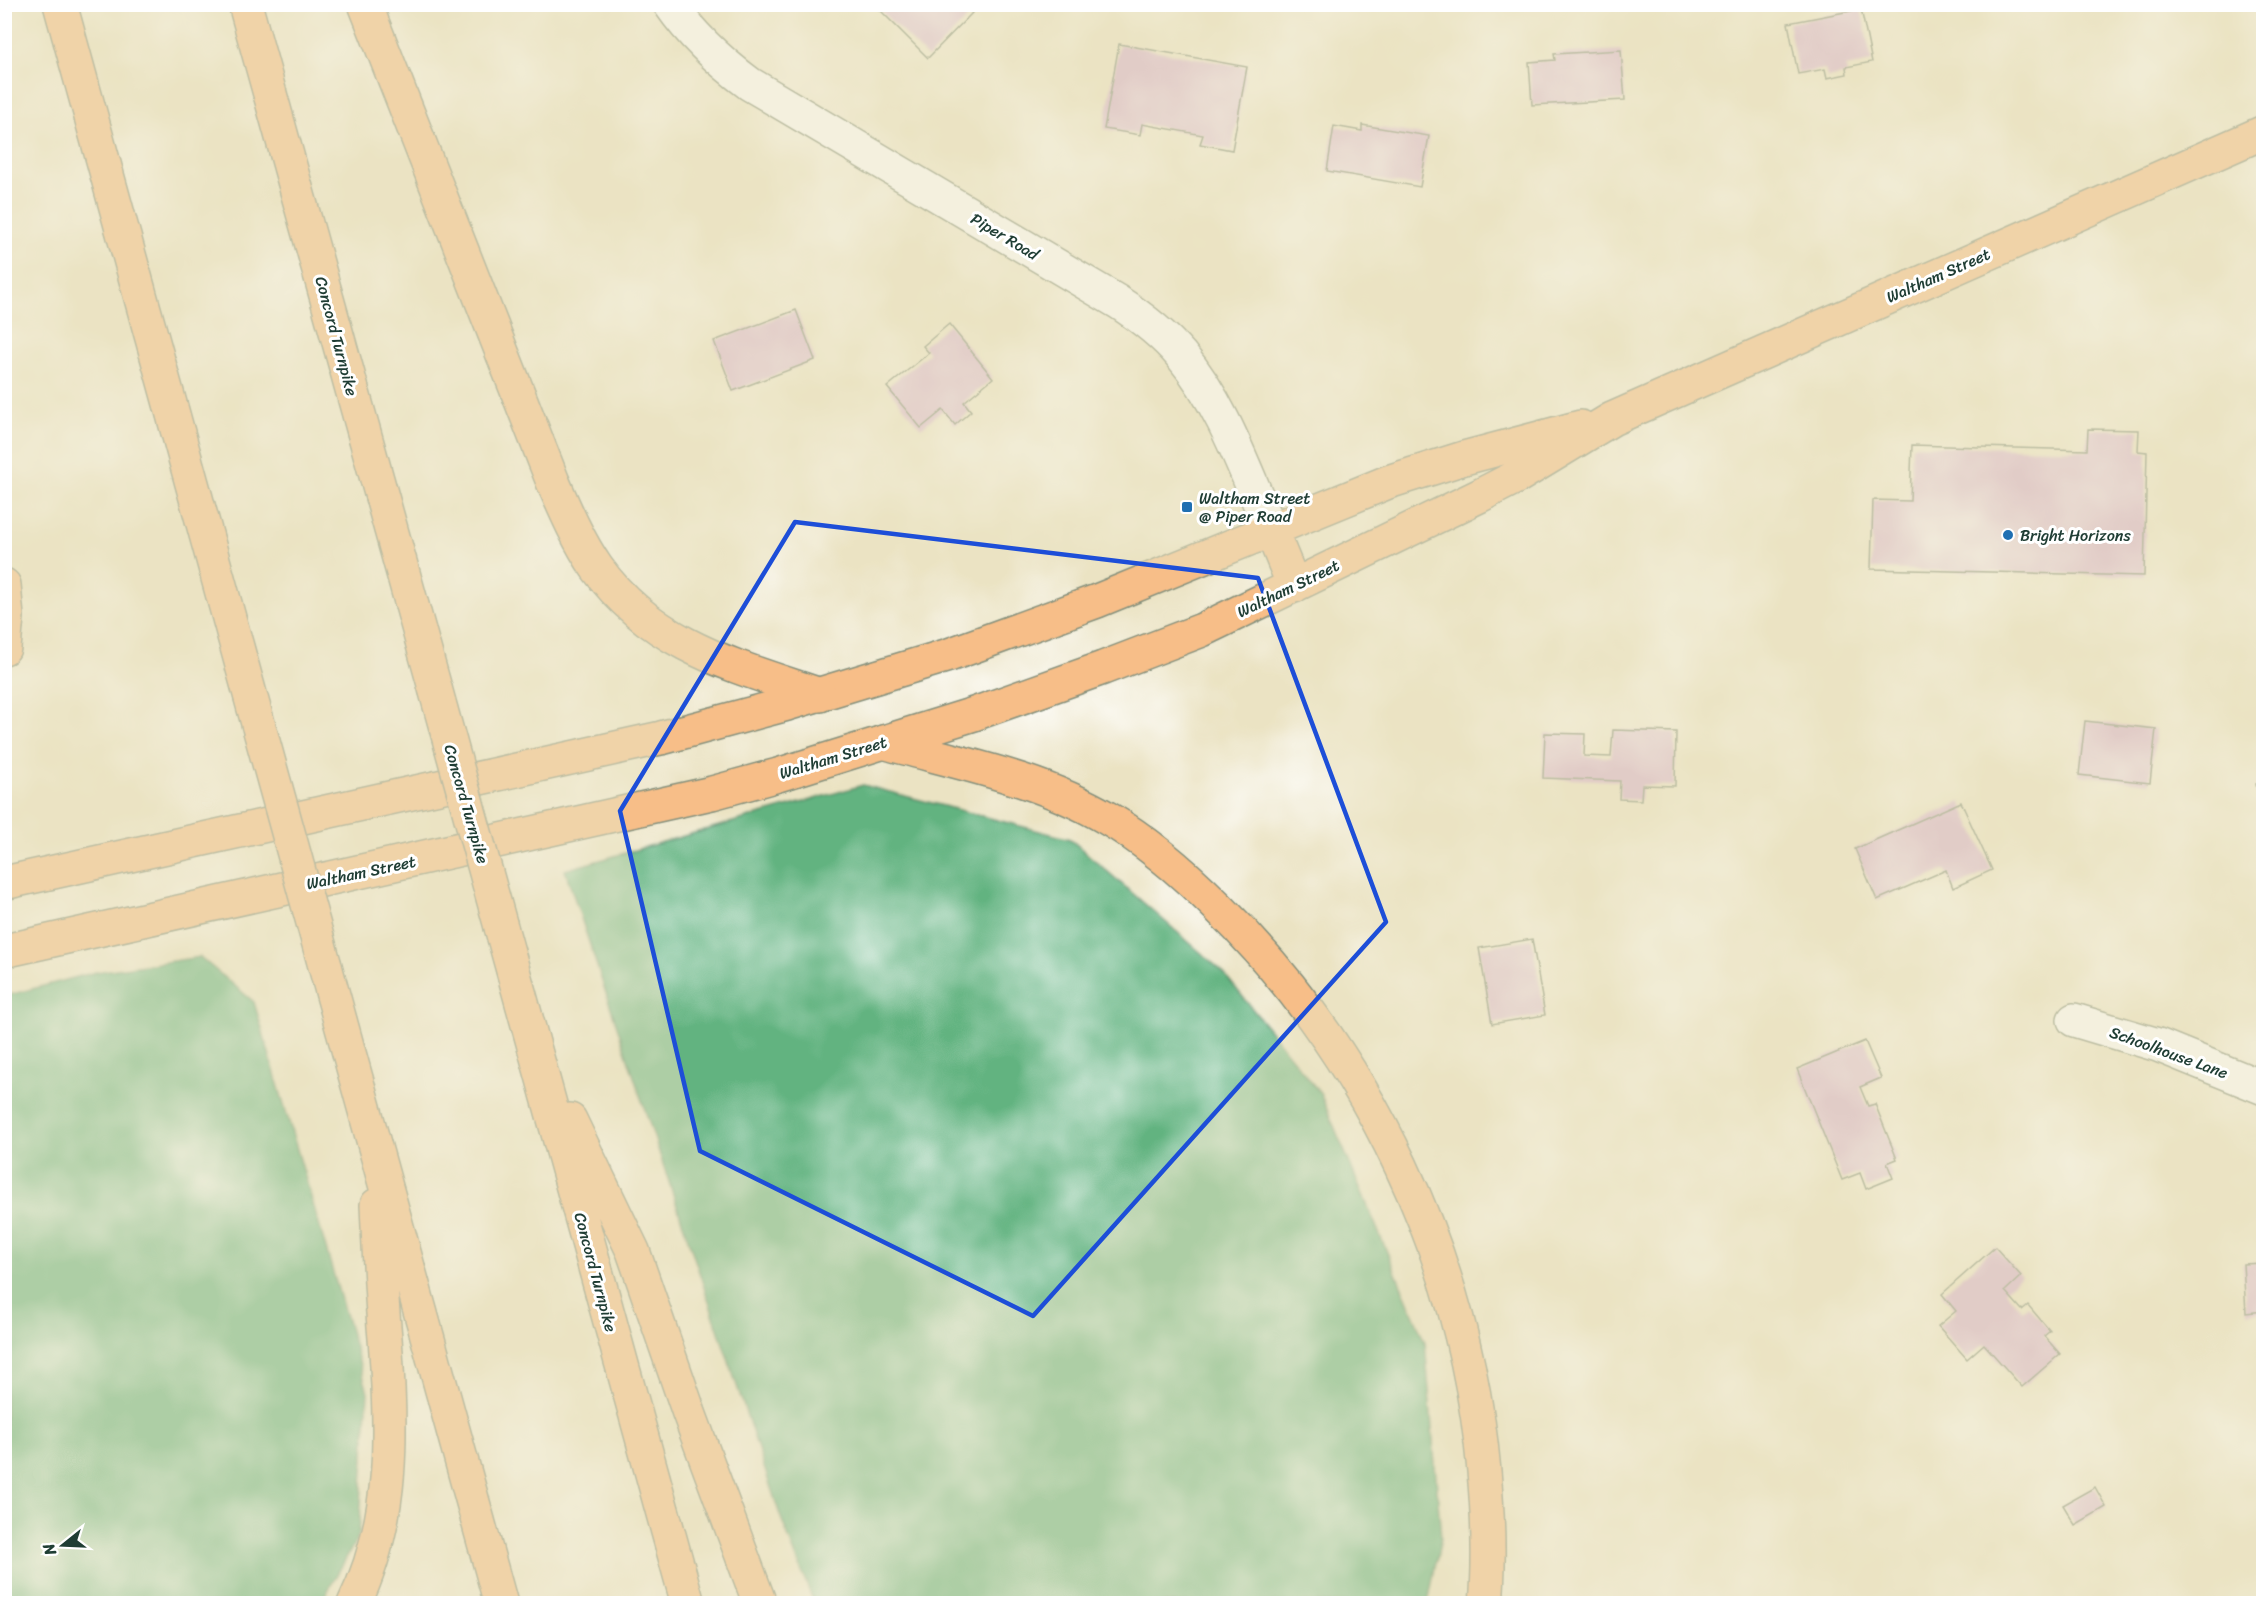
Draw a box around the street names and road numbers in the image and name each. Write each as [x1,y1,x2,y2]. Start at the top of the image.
street label: Piper Road [965,205,1046,269]
street label: Waltham Street [1881,240,1995,311]
street label: Concord Turnpike [307,273,366,399]
street label: Waltham Street [1232,551,1345,626]
street label: Waltham Street [776,727,891,788]
street label: Concord Turnpike [436,741,497,867]
street label: Waltham Street [304,847,419,898]
street label: Schoolhouse Lane [2106,1018,2232,1087]
street label: Concord Turnpike [566,1209,625,1335]

